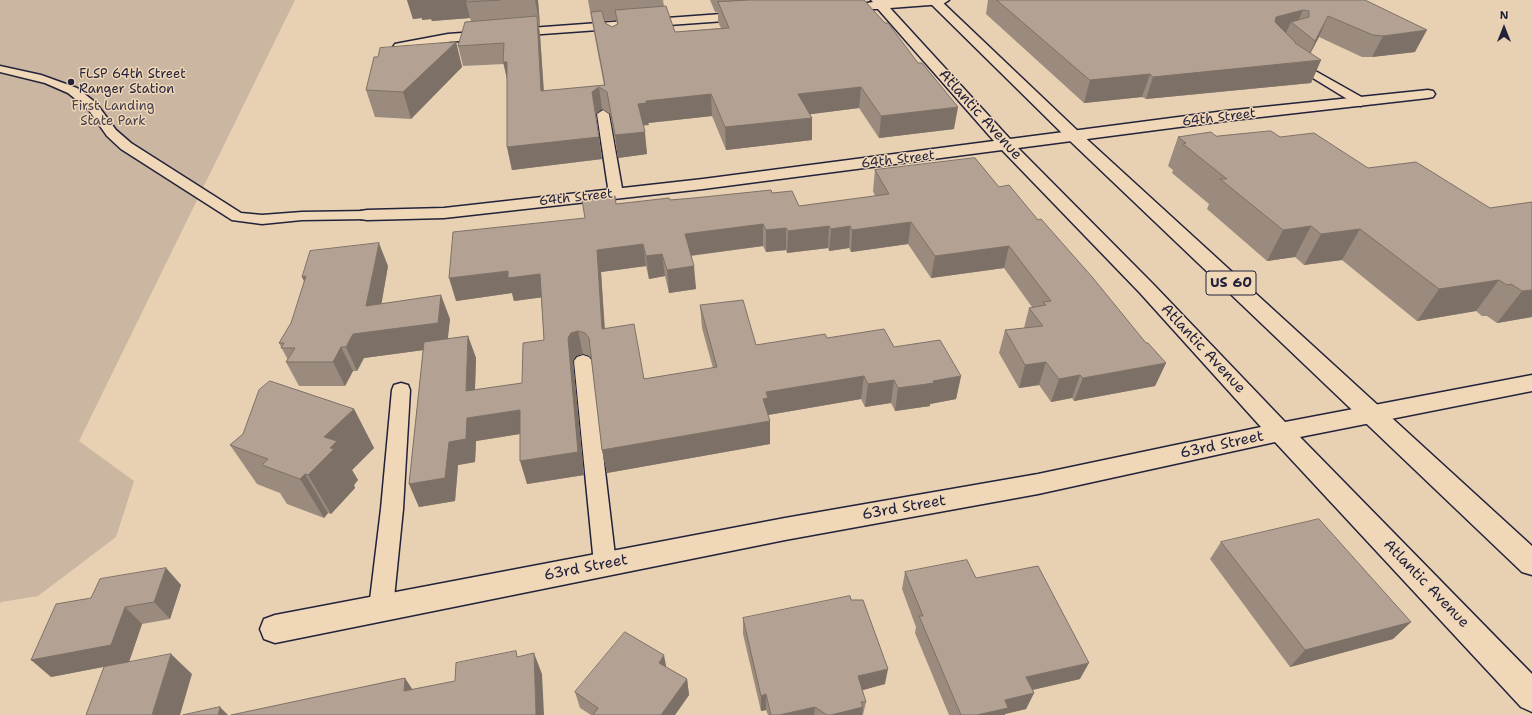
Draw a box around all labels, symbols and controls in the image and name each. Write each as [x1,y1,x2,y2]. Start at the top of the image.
north arrow [1484,8,1524,48]
text: N [1500,8,1508,23]
street label: Atlantic Avenue [935,66,1025,164]
place label: FLSP 64th Street Ranger Station [79,67,186,98]
marker: FLSP 64th Street Ranger Station [66,77,76,87]
park label: First Landing State Park [72,99,154,130]
street label: 64th Street [1181,106,1257,130]
street label: 64th Street [860,148,936,172]
street label: 64th Street [538,186,614,210]
road number: US 60 [1206,271,1256,295]
street label: Atlantic Avenue [1157,300,1249,398]
street label: 63rd Street [1179,427,1265,463]
street label: 63rd Street [861,492,947,524]
street label: Atlantic Avenue [1379,536,1473,632]
street label: 63rd Street [543,551,629,585]

